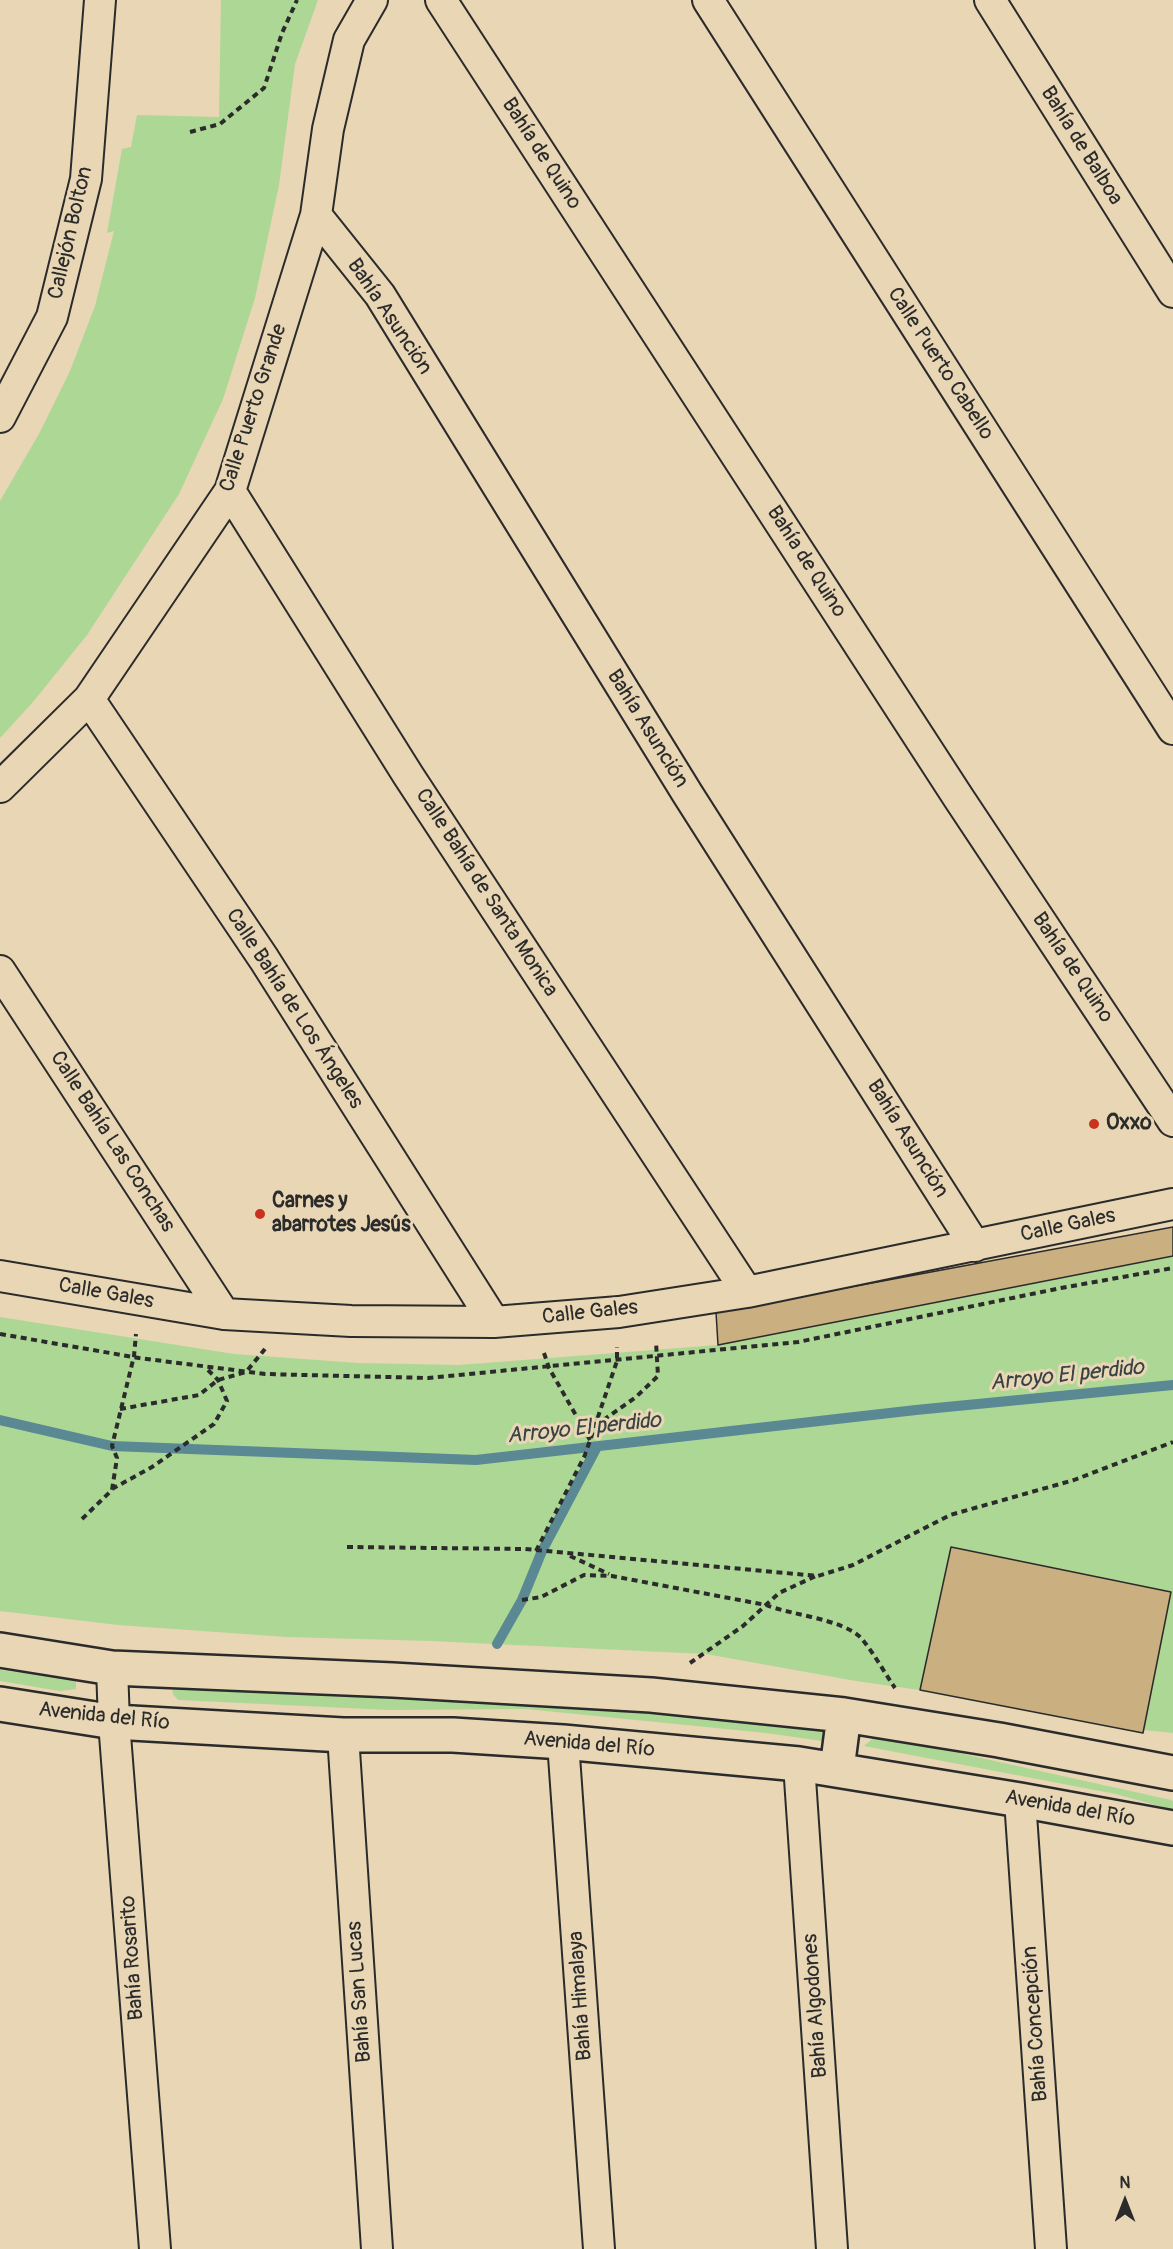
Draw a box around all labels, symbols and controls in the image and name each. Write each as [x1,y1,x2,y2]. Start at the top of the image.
street label: Bahía de Balboa [1035,82,1127,210]
street label: Bahía de Quino [496,94,586,214]
street label: Callejón Bolton [43,164,99,302]
street label: Bahía Asunción [341,254,437,380]
street label: Calle Puerto Cabello [881,283,999,445]
street label: Calle Puerto Grande [215,321,293,495]
street label: Bahía de Quino [761,502,851,622]
street label: Bahía Asunción [601,665,693,793]
street label: Calle Bahía de Santa Monica [409,784,563,1002]
street label: Calle Bahía de Los Ángeles [220,904,368,1114]
street label: Bahía de Quino [1026,908,1118,1028]
street label: Calle Bahía Las Conchas [44,1047,180,1237]
street label: Bahía Asunción [861,1075,953,1203]
place label: Oxxo [1106,1111,1152,1137]
marker: Oxxo [1087,1117,1101,1131]
place label: Carnes y abarrotes Jesús [272,1189,411,1239]
street label: Calle Gales [1018,1204,1118,1248]
marker: Carnes y abarrotes Jesús [253,1207,267,1221]
street label: Calle Gales [57,1273,155,1315]
street label: Calle Gales [541,1295,639,1331]
water label: Arroyo El perdido [989,1355,1145,1397]
water label: Arroyo El perdido [506,1408,662,1450]
street label: Avenida del Río [37,1698,171,1736]
street label: Avenida del Río [522,1727,656,1763]
street label: Avenida del Río [1003,1785,1137,1833]
street label: Bahía Rosarito [116,1895,150,2021]
street label: Bahía San Lucas [342,1920,378,2064]
street label: Bahía Himalaya [564,1930,598,2062]
street label: Bahía Algodones [798,1933,834,2079]
street label: Bahía Concepción [1018,1945,1054,2103]
north arrow [1095,2171,1155,2231]
text: N [1120,2173,1130,2193]

